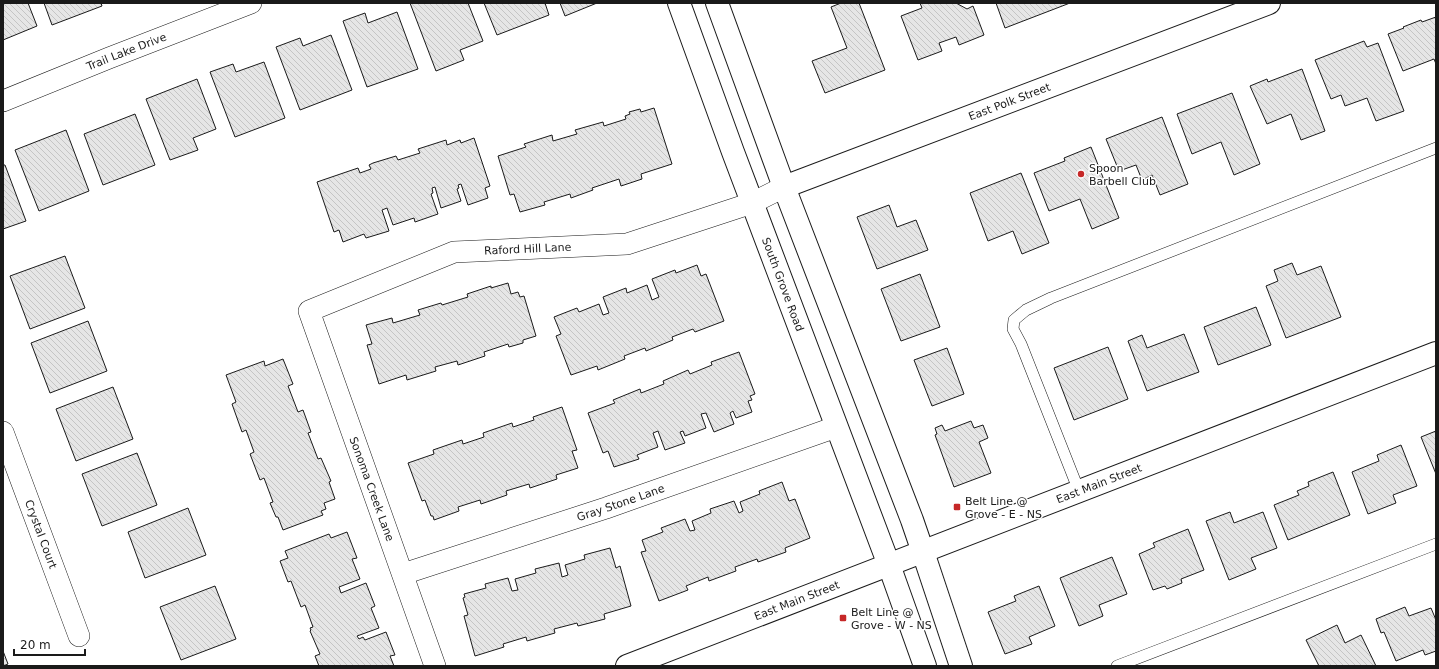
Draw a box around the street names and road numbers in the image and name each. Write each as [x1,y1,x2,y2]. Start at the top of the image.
street label: Trail Lake Drive [84,30,169,74]
street label: East Polk Street [967,80,1053,123]
street label: South Grove Road [759,236,806,333]
street label: Raford Hill Lane [484,241,572,258]
street label: Sonoma Creek Lane [347,435,397,543]
street label: East Main Street [1055,461,1144,506]
street label: Gray Stone Lane [575,482,666,524]
street label: Crystal Court [22,498,60,571]
street label: East Main Street [752,578,842,623]

